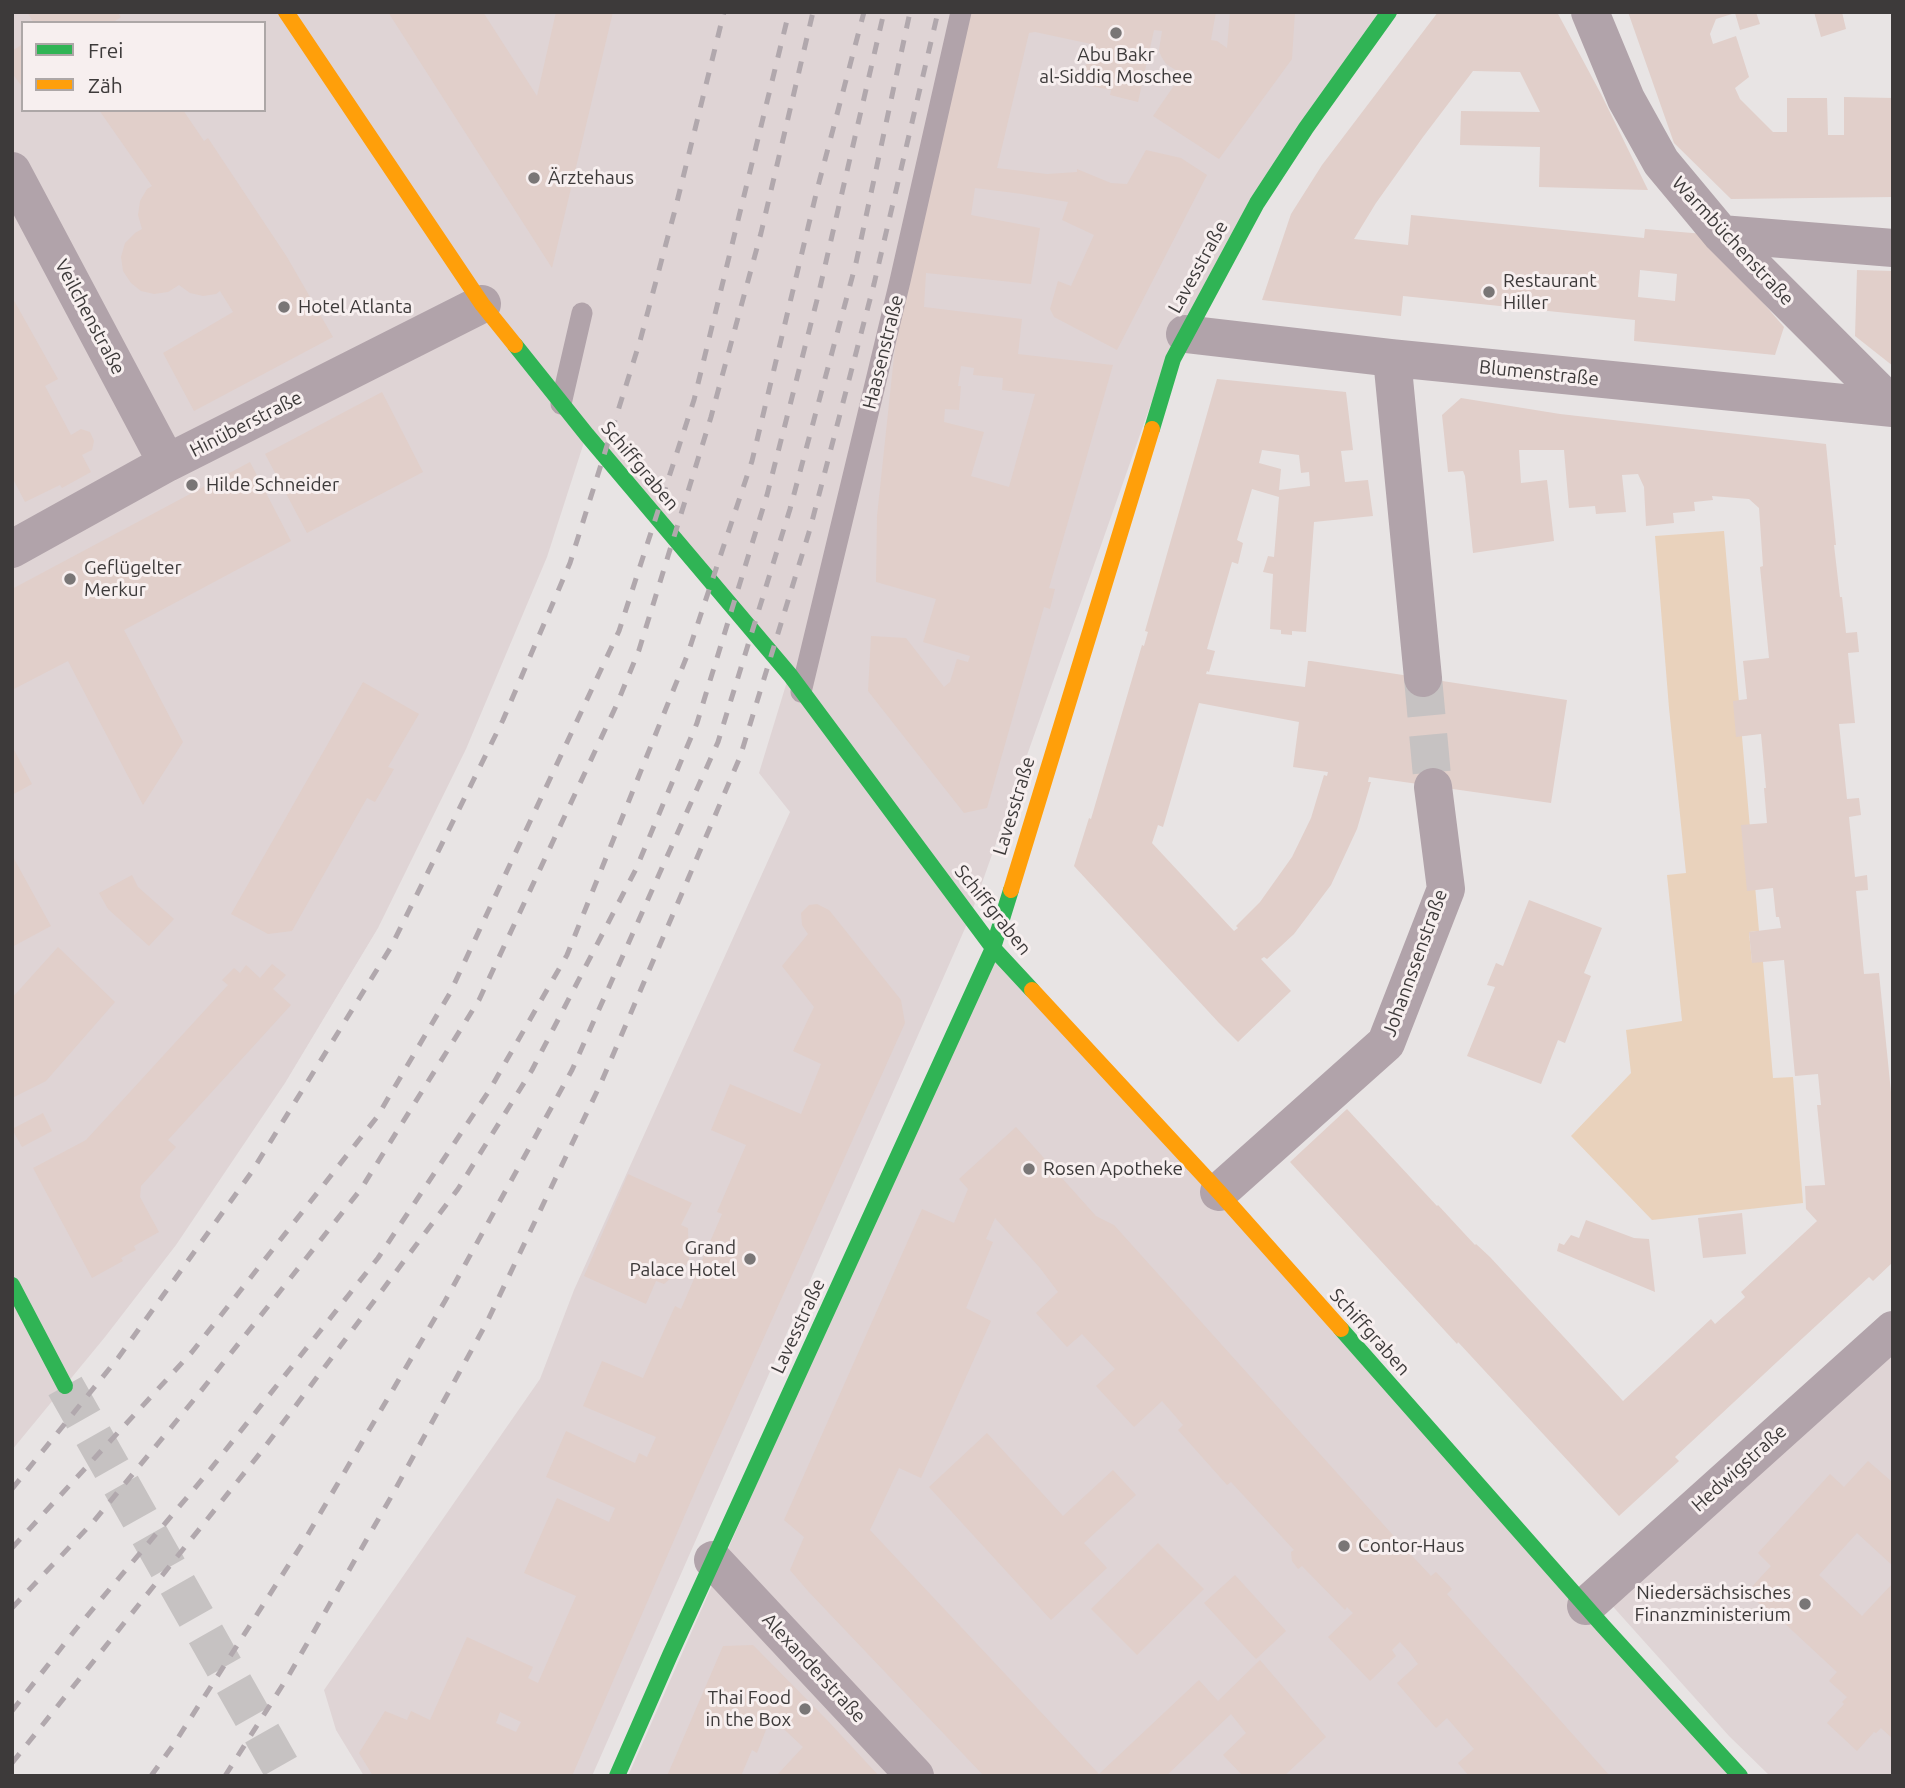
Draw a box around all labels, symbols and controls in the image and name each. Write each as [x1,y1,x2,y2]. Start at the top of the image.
legend [21,21,266,112]
marker: Abu Bakr al-Siddiq Moschee [1108,25,1124,41]
text: Frei [88,38,123,62]
place label: Abu Bakr al-Siddiq Moschee [1039,44,1193,88]
text: Zäh [88,73,123,97]
place label: Ärztehaus [548,167,634,189]
marker: Ärztehaus [526,170,542,186]
street label: Warmbüchenstraße [1667,172,1799,310]
street label: Lavesstraße [1163,217,1233,317]
street label: Veilchenstraße [50,256,130,378]
place label: Restaurant Hiller [1503,270,1597,314]
marker: Restaurant Hiller [1481,284,1497,300]
street label: Haasenstraße [858,292,908,412]
place label: Hotel Atlanta [298,296,412,318]
marker: Hotel Atlanta [276,299,292,315]
street label: Blumenstraße [1478,355,1600,391]
street label: Hinüberstraße [186,386,306,462]
street label: Schiffgraben [596,417,684,515]
place label: Hilde Schneider [206,474,339,496]
marker: Hilde Schneider [184,477,200,493]
place label: Geflügelter Merkur [84,557,182,601]
marker: Geflügelter Merkur [62,571,78,587]
street label: Lavesstraße [988,754,1040,858]
street label: Schiffgraben [950,860,1036,960]
street label: Johannssenstraße [1378,886,1452,1040]
place label: Rosen Apotheke [1043,1158,1183,1180]
marker: Rosen Apotheke [1021,1161,1037,1177]
place label: Grand Palace Hotel [629,1237,736,1281]
marker: Grand Palace Hotel [742,1251,758,1267]
street label: Lavesstraße [766,1275,830,1377]
street label: Schiffgraben [1325,1284,1415,1380]
street label: Hedwigstraße [1687,1419,1791,1517]
place label: Contor-Haus [1358,1535,1465,1557]
marker: Contor-Haus [1336,1538,1352,1554]
place label: Niedersächsisches Finanzministerium [1634,1582,1791,1626]
marker: Niedersächsisches Finanzministerium [1797,1596,1813,1612]
street label: Alexanderstraße [757,1609,871,1727]
place label: Thai Food in the Box [705,1687,791,1731]
marker: Thai Food in the Box [797,1701,813,1717]

